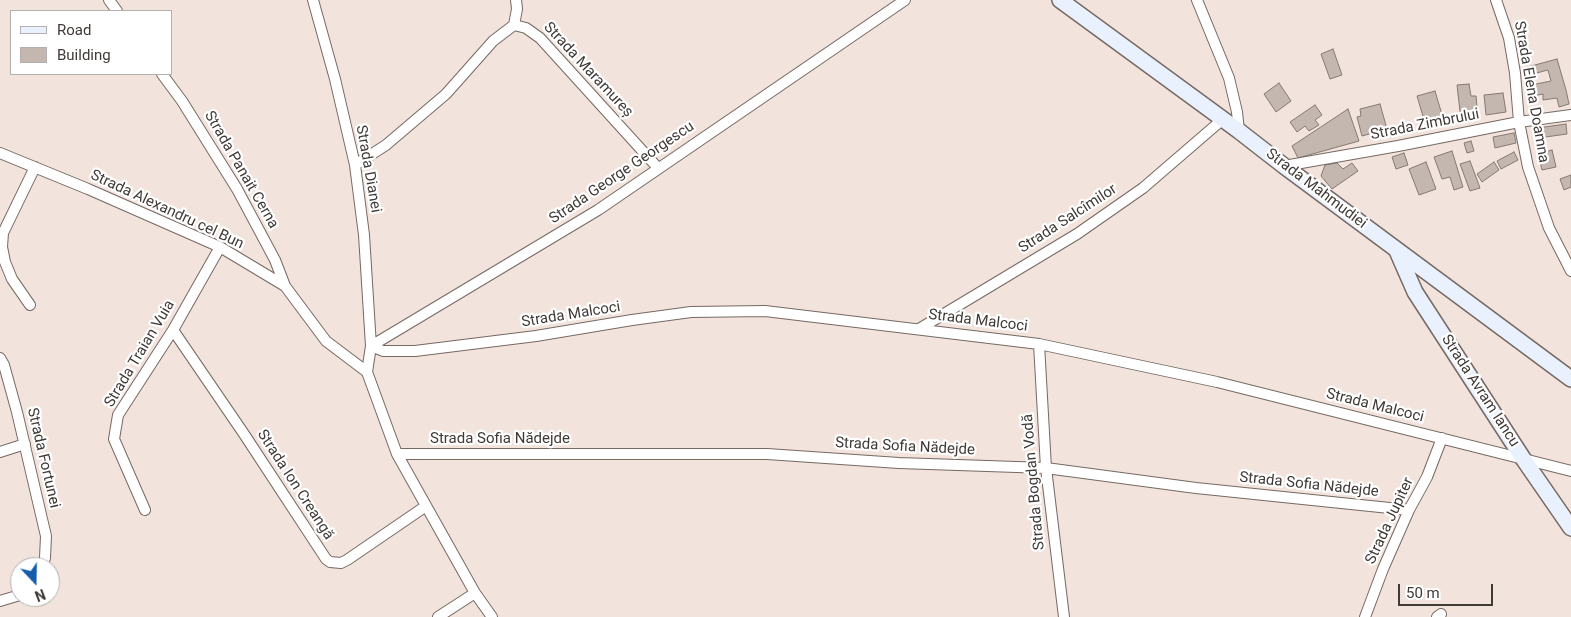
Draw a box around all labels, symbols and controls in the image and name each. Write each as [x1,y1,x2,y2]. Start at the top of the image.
legend [10,10,172,75]
street label: Strada Maramureș [539,19,637,121]
street label: Strada Elena Doamna [1510,20,1552,164]
text: Road [57,21,91,39]
text: Building [57,46,111,64]
street label: Strada Zimbrului [1369,106,1481,144]
street label: Strada Panait Cerna [200,108,282,232]
street label: Strada George Georgescu [546,118,698,228]
street label: Strada Dianei [351,124,385,214]
street label: Strada Mahmudiei [1262,145,1370,233]
street label: Strada Alexandru cel Bun [88,167,246,253]
street label: Strada Salcîmilor [1016,181,1120,257]
street label: Strada Traian Vuia [101,297,179,411]
street label: Strada Malcoci [520,298,622,332]
street label: Strada Malcoci [927,306,1029,336]
street label: Strada Avram Iancu [1437,331,1523,451]
street label: Strada Malcoci [1324,385,1426,427]
street label: Strada Fortunei [23,406,63,510]
street label: Strada Bogdan Vodă [1019,413,1049,551]
street label: Strada Ion Creangă [253,427,337,543]
street label: Strada Sofia Nădejde [430,430,570,448]
street label: Strada Sofia Nădejde [835,434,975,460]
street label: Strada Sofia Nădejde [1238,469,1380,501]
street label: Strada Jupiter [1362,475,1418,567]
north arrow [10,557,60,607]
scale bar [1401,574,1496,606]
text: 50 m [1406,584,1440,602]
text: N [33,586,48,604]

